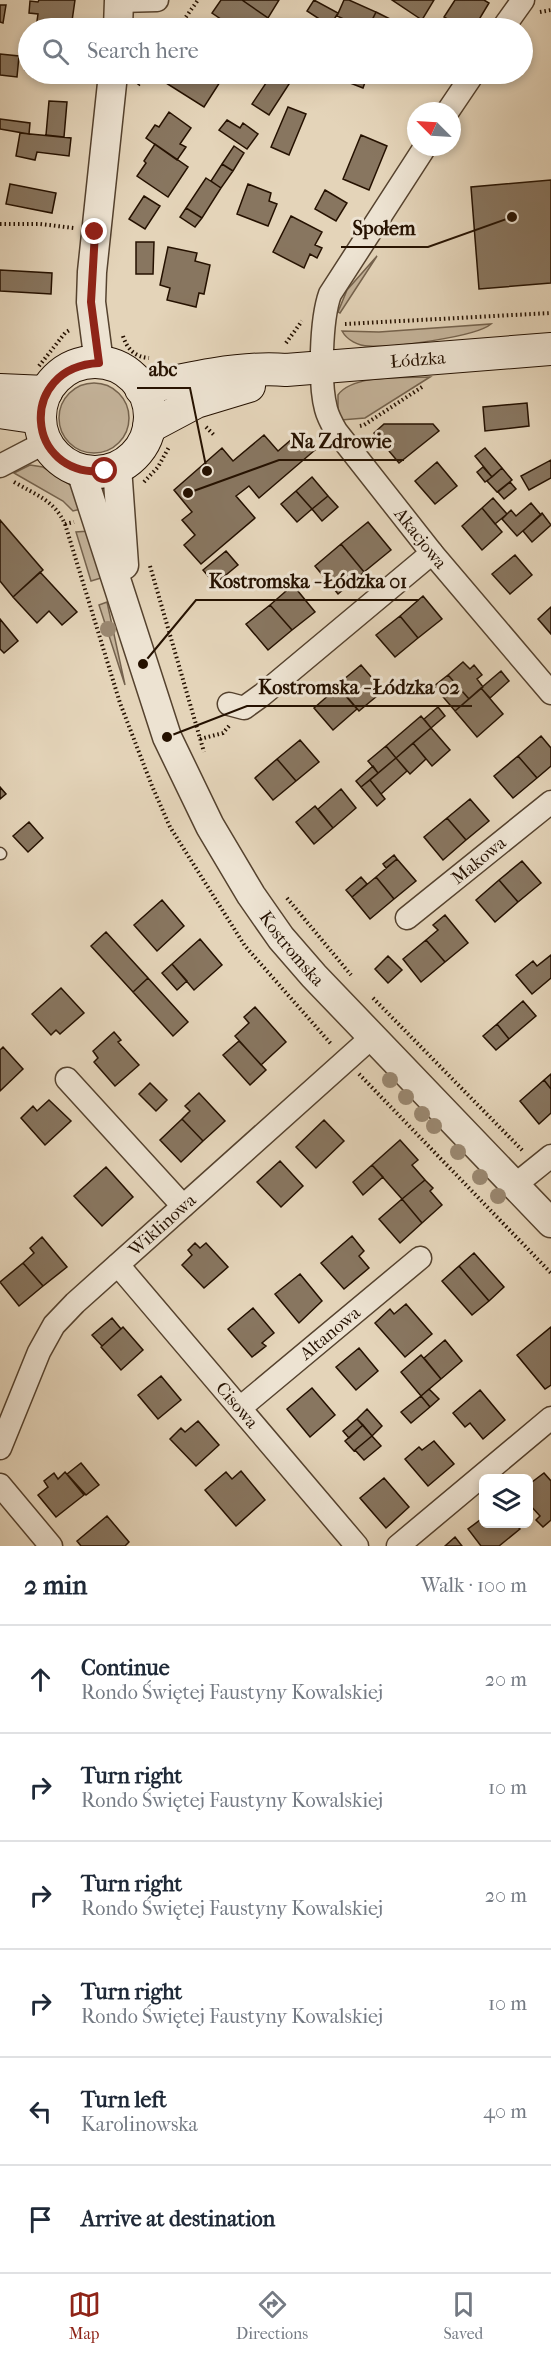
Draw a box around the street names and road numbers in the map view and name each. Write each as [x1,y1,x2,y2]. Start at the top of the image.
street label: Łódzka [389,347,447,373]
street label: Akacjowa [389,503,451,574]
street label: Makowa [447,832,511,889]
street label: Kostromska [255,907,329,991]
street label: Wiklinowa [124,1189,201,1261]
street label: Altanowa [295,1302,365,1365]
street label: Cisowa [211,1378,263,1433]

